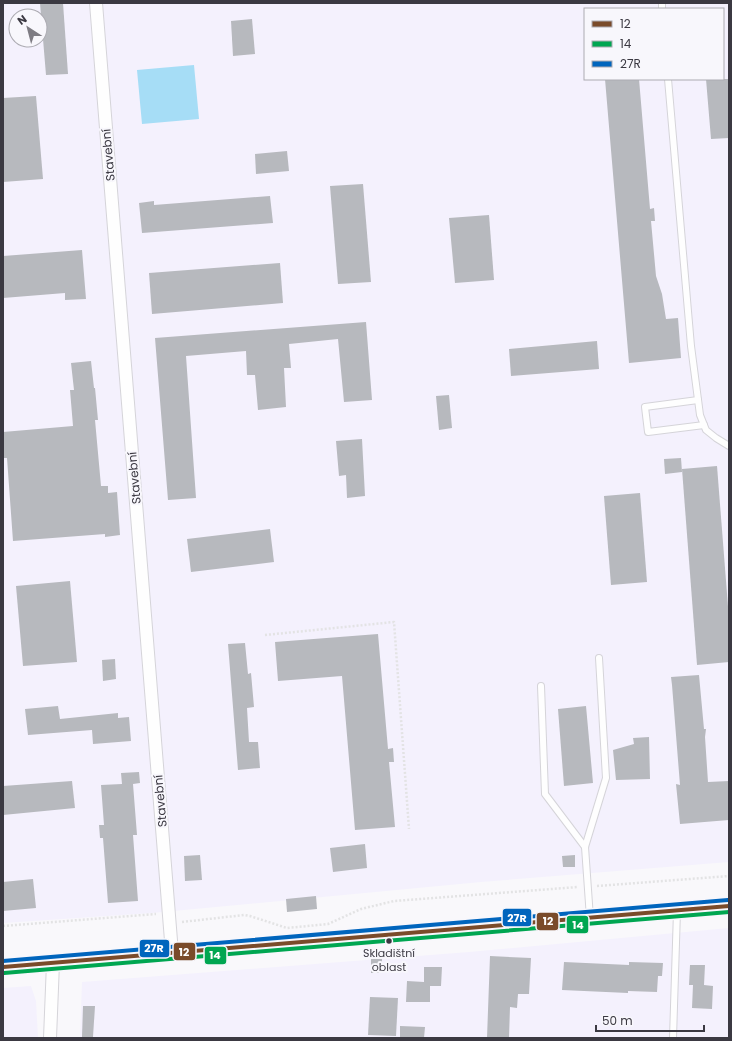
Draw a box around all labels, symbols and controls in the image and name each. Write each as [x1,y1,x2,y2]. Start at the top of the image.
north arrow [8,8,48,48]
legend [584,8,724,80]
text: N [14,11,30,29]
text: 12 [620,15,631,32]
text: 14 [620,35,632,52]
text: 27R [620,55,641,72]
street label: Stavební [97,128,119,182]
street label: Stavební [123,451,145,505]
street label: Stavební [149,774,171,828]
line badge: 27R [502,908,532,927]
text: 27R [507,910,527,926]
line badge: 12 [536,912,559,931]
text: 12 [543,913,553,929]
line badge: 14 [566,915,589,934]
text: 14 [572,917,584,933]
marker: Skladištní oblast [384,936,394,946]
line badge: 27R [139,939,170,958]
text: 27R [144,940,164,956]
line badge: 12 [173,942,196,961]
text: 12 [179,944,189,960]
place label: Skladištní oblast [363,945,415,975]
line badge: 14 [204,946,227,965]
text: 14 [209,947,221,963]
scale bar [596,1007,704,1033]
text: 50 m [602,1012,633,1029]

